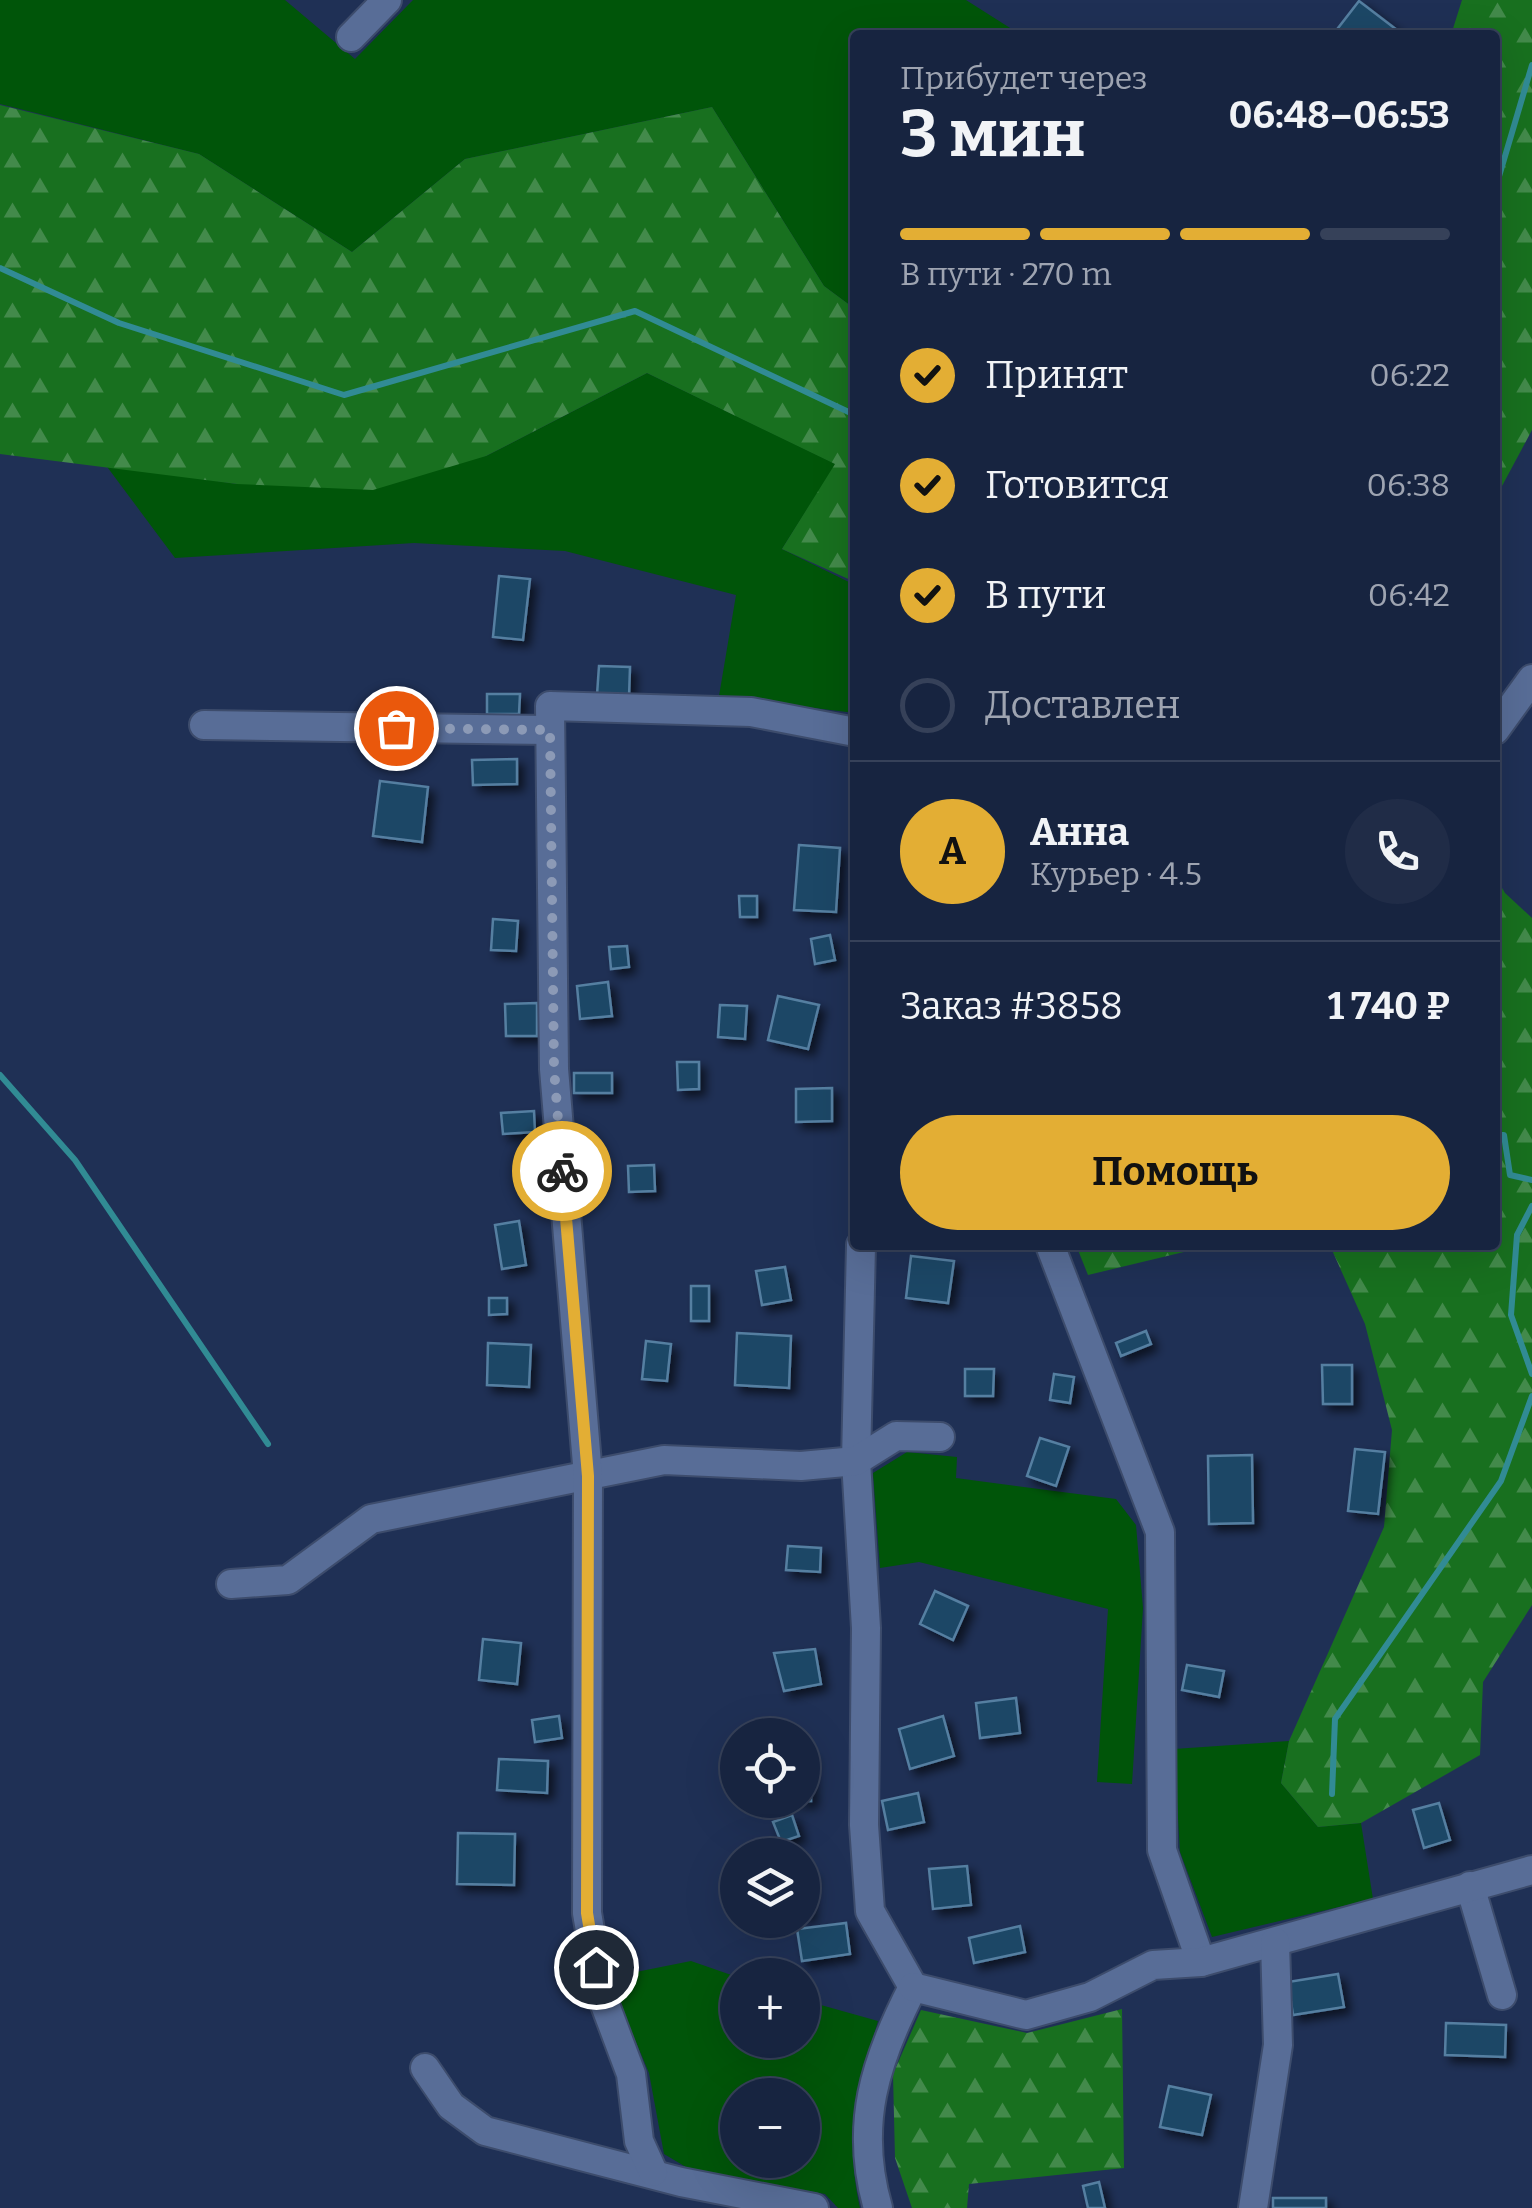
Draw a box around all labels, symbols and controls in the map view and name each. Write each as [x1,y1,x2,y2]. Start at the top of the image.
text: Прибудет через [900,59,1147,97]
text: 06:48–06:53 [1228,92,1450,138]
text: 3 мин [900,95,1085,173]
text: В пути · 270 m [900,255,1112,293]
icon: check [900,348,955,403]
text: Принят [985,352,1128,398]
text: 06:22 [1369,356,1450,394]
icon: check [900,458,955,513]
text: Готовится [985,462,1169,508]
text: 06:38 [1366,466,1450,504]
icon: check [900,568,955,623]
text: В пути [985,572,1106,618]
text: 06:42 [1368,576,1450,614]
text: Доставлен [985,682,1180,728]
pin [354,686,439,771]
icon: bag [369,701,424,756]
button: phone [1345,799,1450,904]
text: Анна [1030,809,1129,855]
text: А [939,828,966,874]
text: Курьер · 4.5 [1030,855,1202,893]
text: Заказ #3858 [900,983,1123,1029]
text: 1 740 ₽ [1328,983,1450,1029]
button: Помощь [900,1115,1450,1230]
courier [512,1121,612,1221]
icon: bike [535,1144,590,1199]
map controls [720,1718,820,2178]
button: locate [720,1718,820,1818]
button: layers [720,1838,820,1938]
pin [554,1925,639,2010]
icon: home [569,1940,624,1995]
button: + [720,1958,820,2058]
button: − [720,2078,820,2178]

